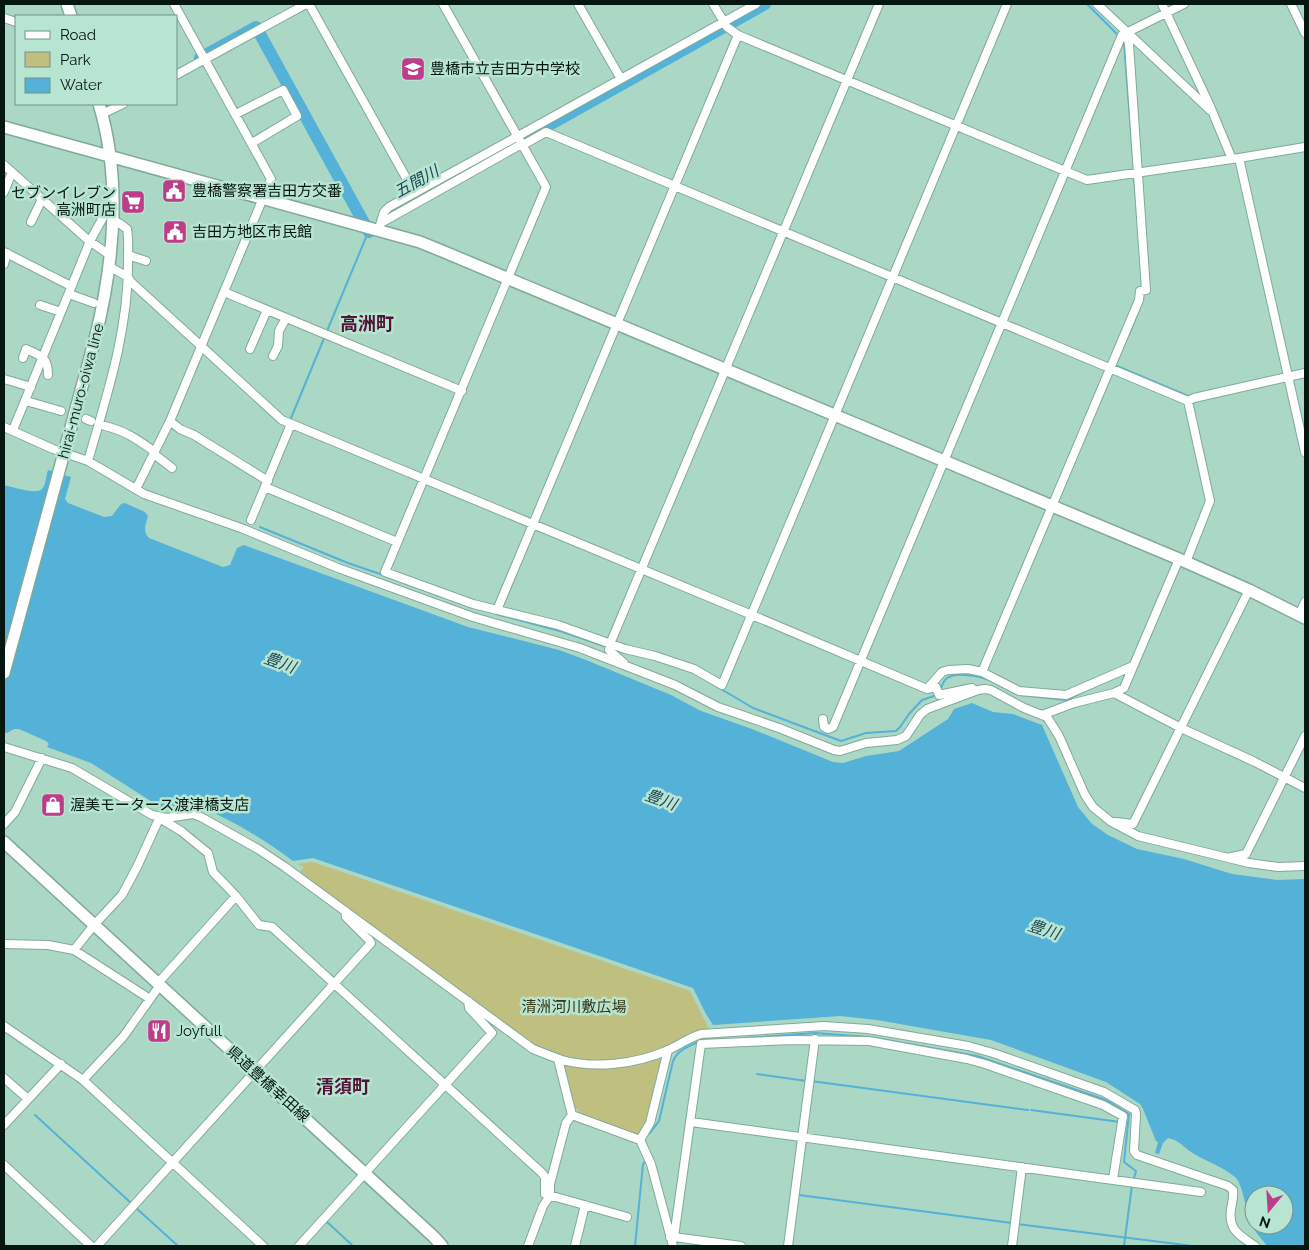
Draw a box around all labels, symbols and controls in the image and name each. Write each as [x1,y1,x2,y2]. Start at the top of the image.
legend [15,15,178,105]
text: Road [60,26,96,44]
text: Park [60,51,91,69]
school or university icon: 豊橋市立吉田方中学校 [400,56,426,82]
place label: 豊橋市立吉田方中学校 [430,60,580,78]
text: Water [60,76,103,94]
water label: 五間川 [391,161,444,201]
public building icon: 豊橋警察署吉田方交番 [161,178,187,204]
place label: 豊橋警察署吉田方交番 [192,182,342,200]
place label: セブンイレブン 高洲町店 [11,184,116,219]
supermarket icon: セブンイレブン 高洲町店 [120,189,146,215]
public building icon: 吉田方地区市民館 [162,219,188,245]
place label: 吉田方地区市民館 [192,223,312,241]
district label: 高洲町 [340,313,394,334]
street label: hirai-muro-oiwa line [54,321,108,461]
water label: 豊川 [262,648,300,678]
water label: 豊川 [643,785,681,815]
shop icon: 渥美モータース渡津橋支店 [40,792,66,818]
place label: 渥美モータース渡津橋支店 [70,796,249,814]
water label: 豊川 [1026,915,1064,944]
park label: 清洲河川敷広場 [521,998,627,1016]
restaurant icon: Joyfull [146,1018,172,1044]
place label: Joyfull [176,1022,223,1040]
street label: 県道豊橋幸田線 [223,1042,313,1126]
district label: 清須町 [316,1076,370,1097]
north arrow [1244,1185,1294,1235]
text: N [1257,1213,1273,1232]

